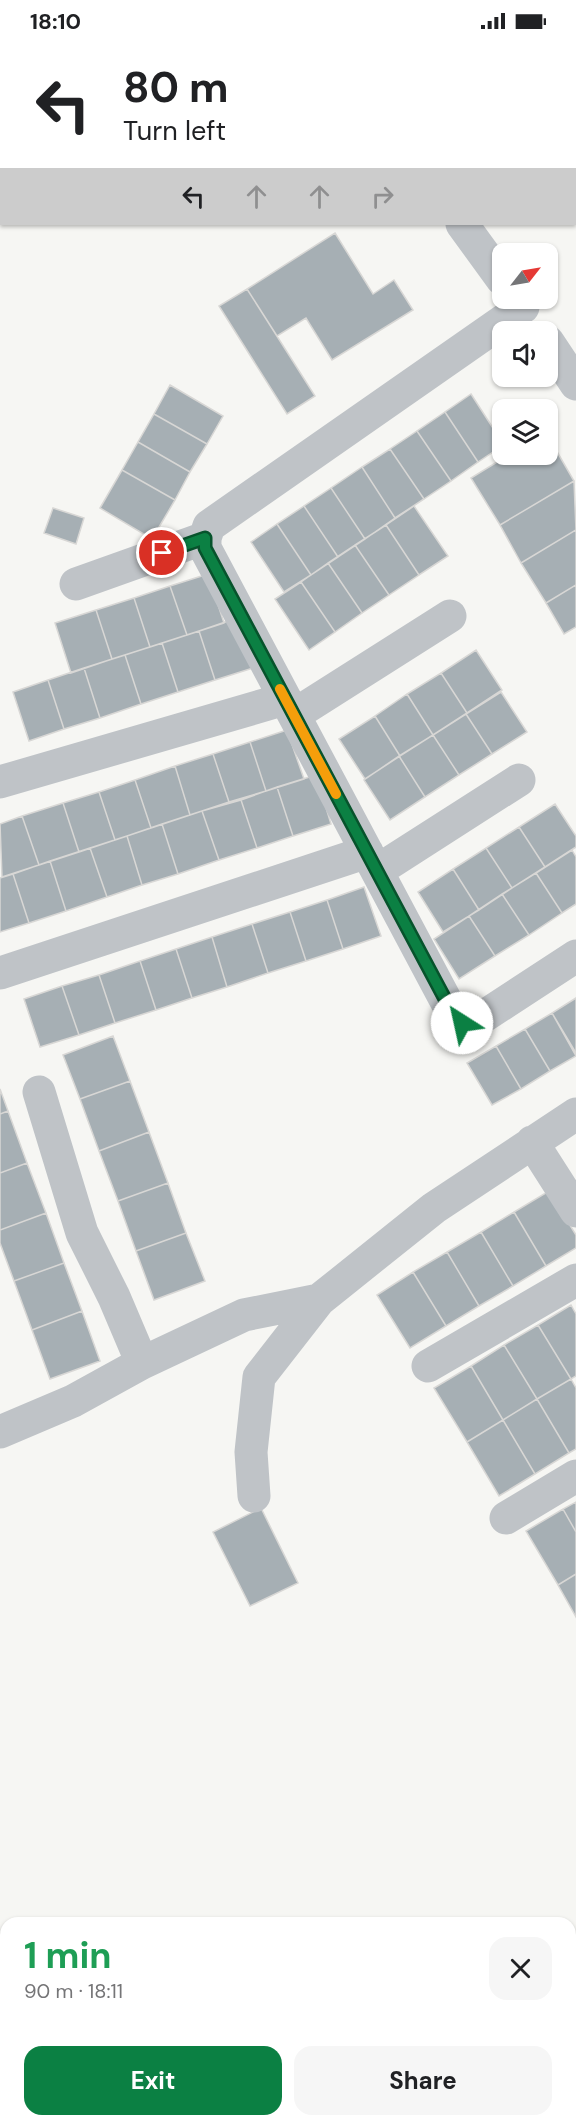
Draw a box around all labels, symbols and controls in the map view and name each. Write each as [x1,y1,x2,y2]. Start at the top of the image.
text: 18:10 [30,7,81,36]
text: 80 m [123,60,229,115]
icon: left [24,66,102,144]
text: Turn left [123,113,226,148]
icon: left [177,180,210,213]
icon: ahead [240,180,273,213]
icon: ahead [303,180,336,213]
icon: right [366,180,399,213]
north arrow [492,243,558,309]
map controls [492,243,558,465]
button: sound [492,321,558,387]
button: layers [492,399,558,465]
pin [136,527,187,578]
icon: arrive [145,536,178,569]
position arrow [430,991,494,1055]
text: 1 min [24,1932,112,1979]
button: close [489,1937,552,2000]
text: 90 m · 18:11 [24,1978,123,2004]
button: Exit [24,2046,282,2115]
button: Share [294,2046,552,2115]

